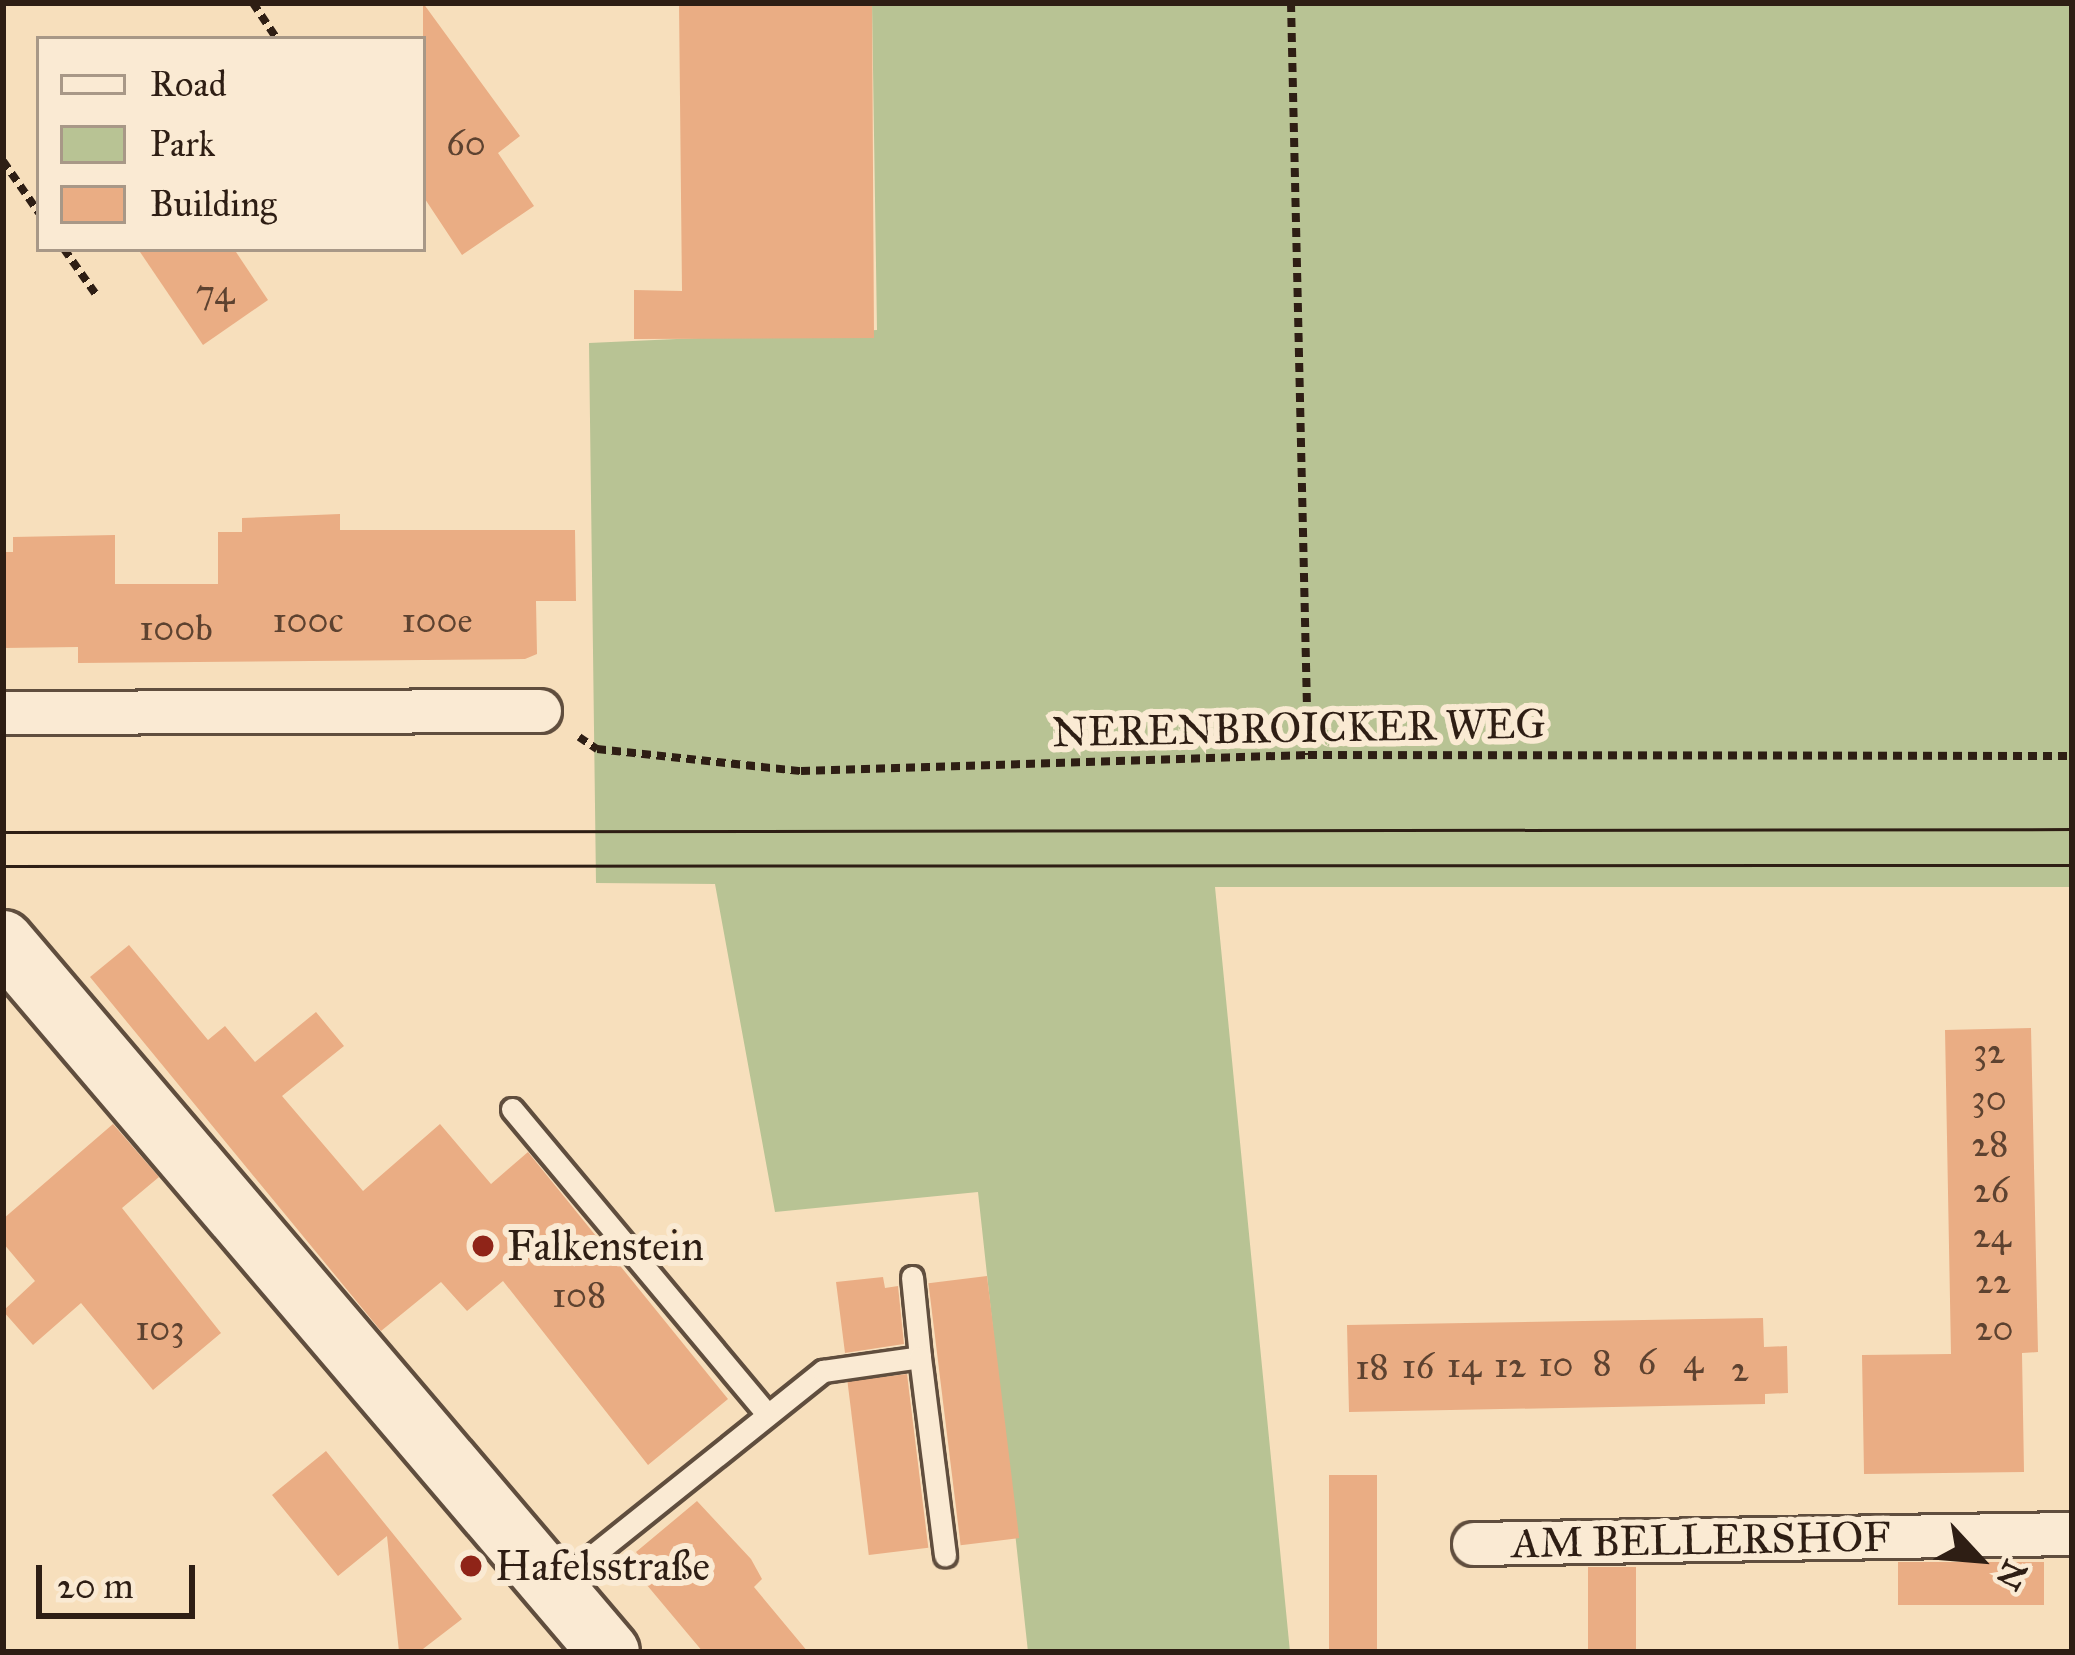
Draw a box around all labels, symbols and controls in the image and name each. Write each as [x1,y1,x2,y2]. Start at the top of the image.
legend [36,36,426,252]
text: Road [150,62,227,106]
text: Park [150,122,215,166]
house number: 60 [446,122,486,166]
text: Building [150,182,277,226]
house number: 74 [196,271,234,315]
house number: 100c [272,599,344,643]
house number: 100e [402,599,472,643]
house number: 100b [139,607,213,651]
street label: NERENBROICKER WEG [1052,698,1546,758]
house number: 32 [1973,1030,2005,1074]
house number: 30 [1971,1077,2007,1121]
house number: 28 [1972,1123,2008,1167]
house number: 26 [1973,1169,2009,1213]
house number: 24 [1973,1214,2011,1258]
place label: Falkenstein [507,1221,704,1271]
marker: Falkenstein [470,1233,496,1259]
house number: 22 [1975,1260,2011,1304]
house number: 108 [552,1274,606,1318]
house number: 103 [135,1307,185,1351]
house number: 20 [1975,1307,2013,1351]
house number: 4 [1683,1340,1703,1384]
house number: 6 [1638,1341,1656,1385]
house number: 8 [1592,1342,1612,1386]
house number: 10 [1538,1343,1574,1387]
house number: 14 [1447,1344,1481,1388]
house number: 12 [1494,1344,1526,1388]
house number: 16 [1402,1345,1434,1389]
house number: 18 [1355,1346,1389,1390]
house number: 2 [1731,1348,1749,1392]
north arrow [1919,1499,2039,1619]
street label: AM BELLERSHOF [1511,1511,1891,1569]
scale bar [42,1541,201,1615]
place label: Hafelsstraße [495,1541,710,1591]
marker: Hafelsstraße [458,1553,484,1579]
text: N [1987,1553,2035,1596]
text: 20 m [57,1564,134,1608]

